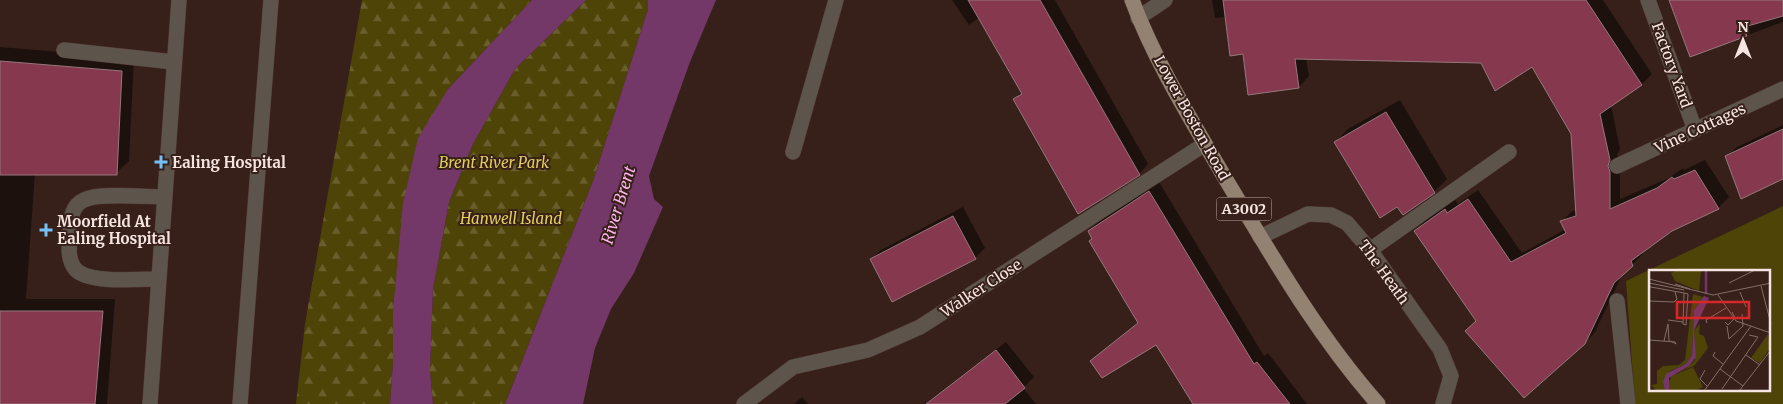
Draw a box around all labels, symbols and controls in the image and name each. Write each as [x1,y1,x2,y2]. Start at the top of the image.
north arrow [1718,15,1768,65]
text: N [1737,18,1749,36]
street label: Factory Yard [1648,20,1696,110]
street label: Lower Boston Road [1150,52,1234,184]
street label: Vine Cottages [1650,99,1749,158]
place label: Ealing Hospital [172,153,286,172]
park label: Brent River Park [439,153,550,172]
marker: Ealing Hospital [154,155,168,169]
water label: River Brent [597,163,639,247]
road number: A3002 [1216,198,1272,220]
park label: Hanwell Island [459,209,562,228]
place label: Moorfield At Ealing Hospital [57,212,171,248]
marker: Moorfield At Ealing Hospital [39,223,53,237]
street label: The Heath [1354,236,1414,308]
street label: Walker Close [936,255,1025,322]
inset map [1649,270,1770,392]

